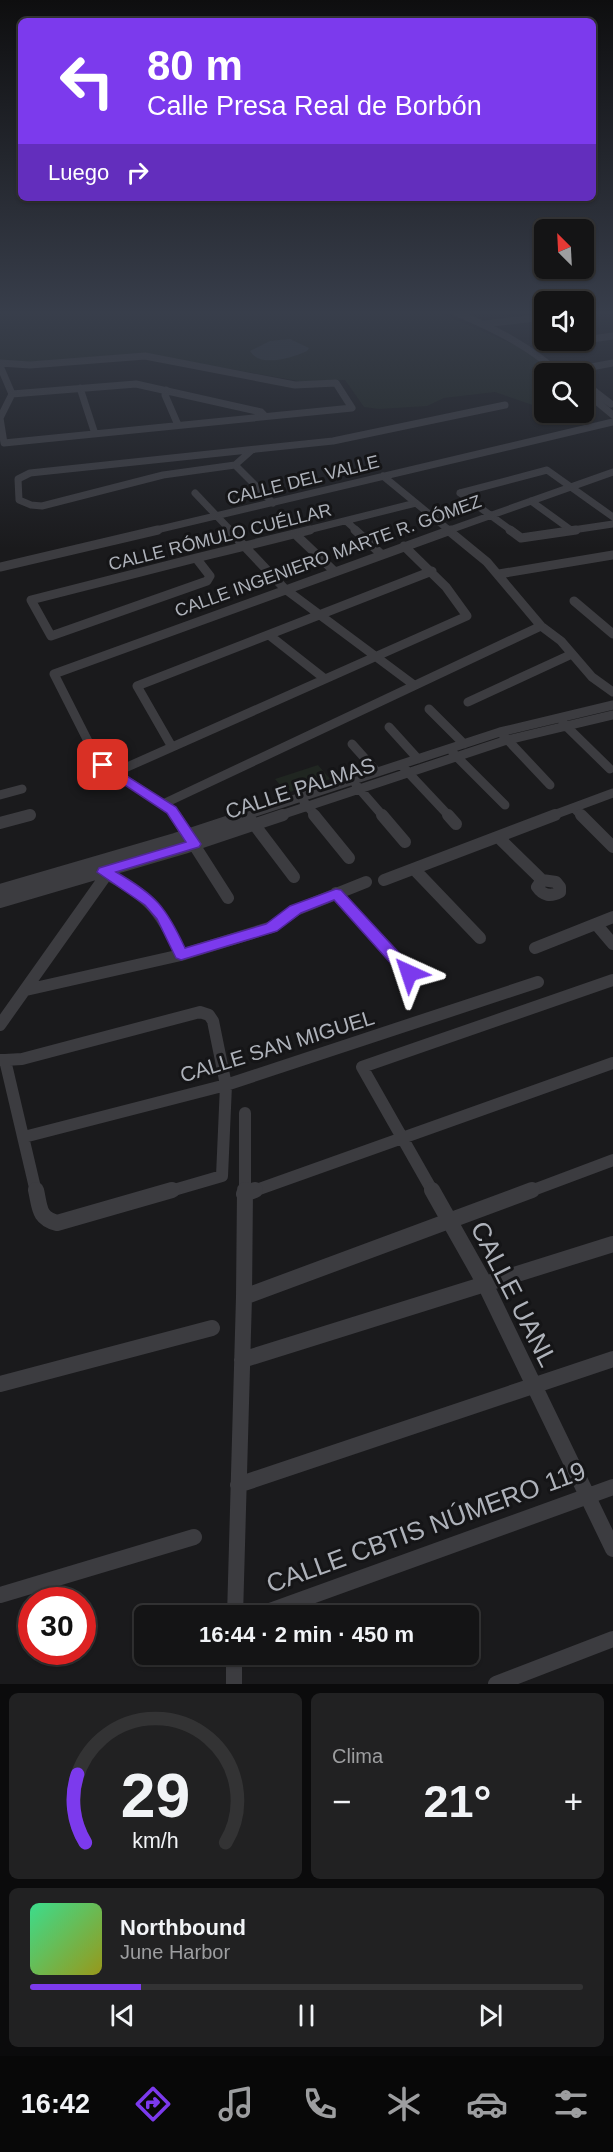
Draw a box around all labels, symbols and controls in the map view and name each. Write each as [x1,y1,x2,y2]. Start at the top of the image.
icon: left [48,42,126,120]
text: 80 m [147,42,243,89]
text: Calle Presa Real de Borbón [147,91,482,121]
icon: right [121,156,154,189]
text: Luego [48,160,109,185]
north arrow [534,219,594,279]
map controls [534,219,594,423]
button: sound [534,291,594,351]
button: search [534,363,594,423]
street label: CALLE DEL VALLE [225,451,381,509]
street label: CALLE INGENIERO MARTE R. GÓMEZ [172,490,484,621]
street label: CALLE RÓMULO CUÉLLAR [106,499,334,574]
pin [77,739,128,790]
icon: arrive [86,748,119,781]
street label: CALLE PALMAS [222,753,378,823]
position arrow [377,941,441,1005]
street label: CALLE SAN MIGUEL [177,1005,377,1087]
street label: CALLE UANL [465,1216,563,1372]
street label: CALLE CBTIS NÚMERO 119 [262,1455,590,1599]
speed limit sign: 30 [18,1587,96,1665]
text: 16:44 · 2 min · 450 m [199,1622,414,1647]
text: Clima [332,1745,383,1767]
text: 29 [121,1761,190,1830]
text: 21° [423,1776,492,1827]
text: − [332,1783,351,1820]
text: + [564,1783,583,1820]
text: km/h [132,1829,179,1853]
text: Northbound [120,1915,246,1940]
text: June Harbor [120,1941,230,1963]
icon: previous [106,1999,139,2032]
icon: pause [290,1999,323,2032]
icon: next [474,1999,507,2032]
icon: directions [132,2083,174,2125]
icon: music [215,2083,257,2125]
icon: phone [299,2083,341,2125]
icon: climate [383,2083,425,2125]
icon: car [466,2083,508,2125]
icon: filters [550,2083,592,2125]
text: 16:42 [21,2089,90,2119]

